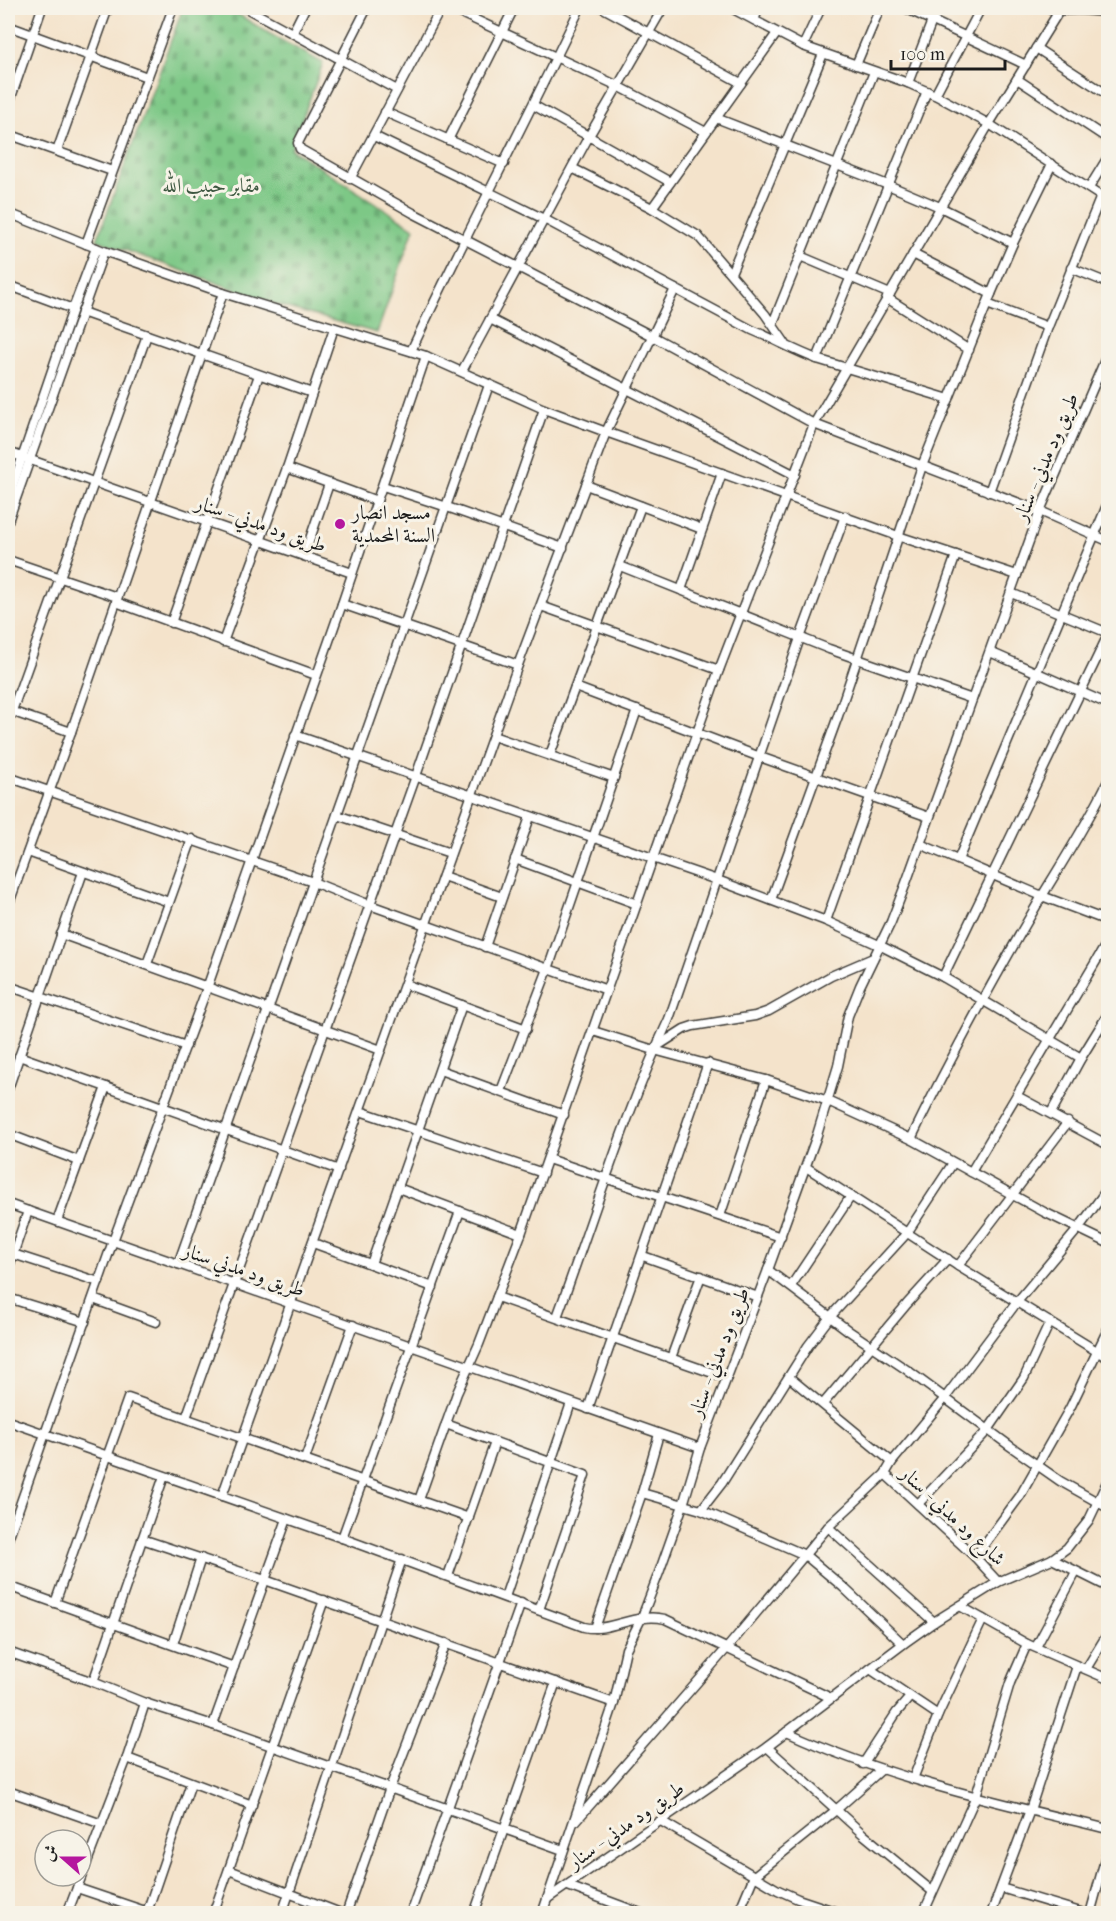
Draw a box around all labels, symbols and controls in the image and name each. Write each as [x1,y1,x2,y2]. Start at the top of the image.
scale bar [891,33,1005,71]
text: 100 m [900,44,945,65]
park label: مقابر حبيب الله [162,170,260,199]
street label: طريق ود مدني - سنار [1008,390,1087,528]
street label: طريق ود مدني - سنار [189,490,329,561]
place label: مسجد انصار السنة المحمدية [350,501,435,548]
marker: مسجد انصار السنة المحمدية [333,517,347,531]
street label: طريق ود مدني سنار [177,1238,308,1305]
street label: طريق ود مدني - سنار [683,1284,758,1423]
street label: شارع ود مدني - سنار [890,1460,1010,1575]
street label: طريق ود مدني - سنار [562,1776,691,1878]
north arrow [33,1828,93,1888]
text: ش [38,1842,61,1864]

